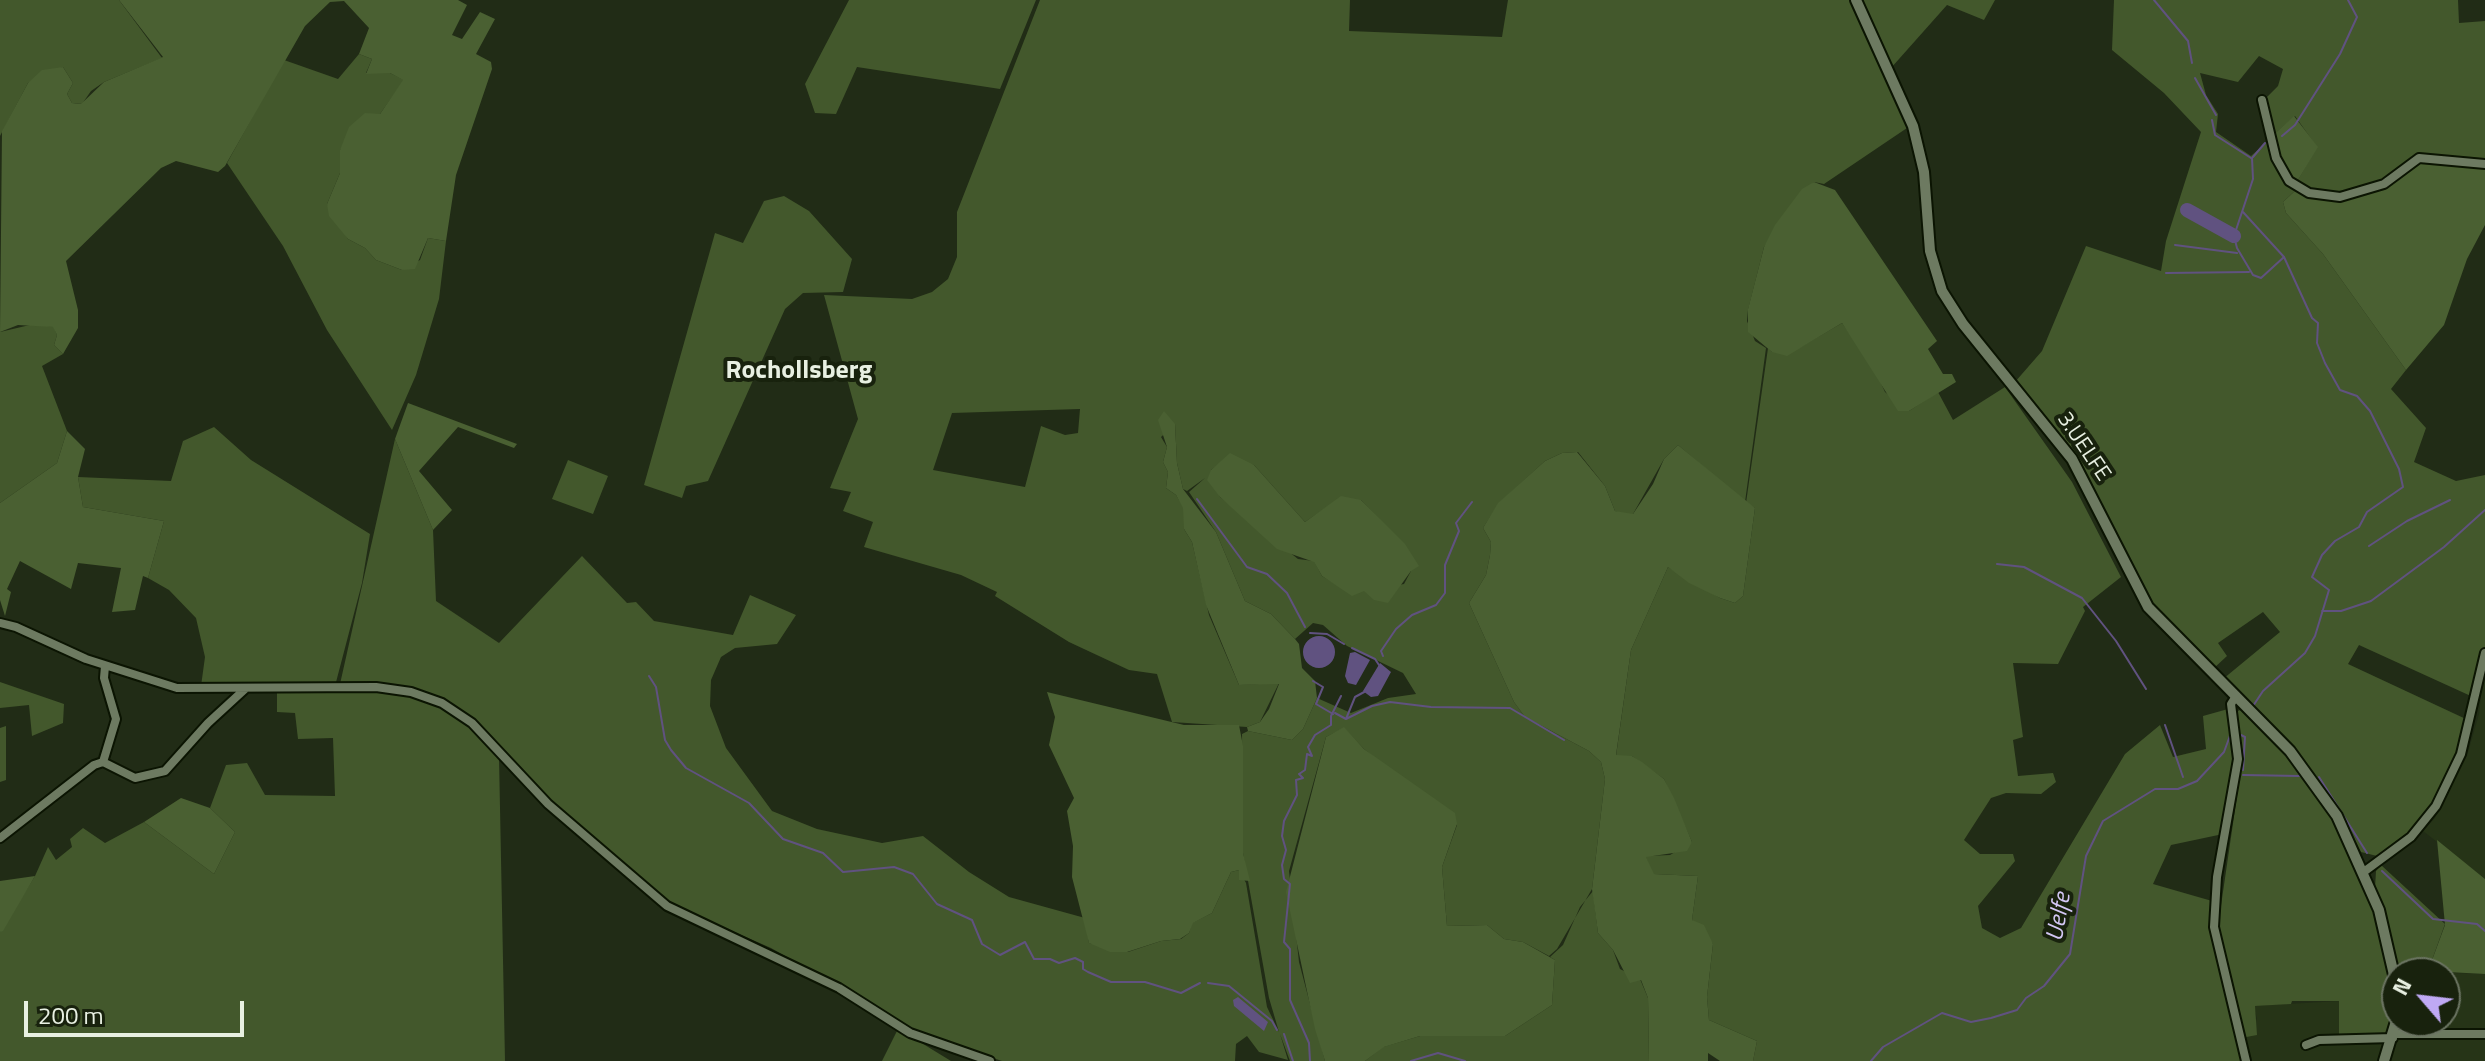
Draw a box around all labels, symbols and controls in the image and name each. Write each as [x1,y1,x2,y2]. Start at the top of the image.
district label: Rochollsberg [726,356,872,388]
street label: 3.UELFE [2050,408,2116,486]
water label: Uelfe [2042,890,2078,944]
north arrow [2381,957,2461,1037]
text: N [2383,972,2420,1001]
scale bar [28,985,248,1035]
text: 200 m [38,997,104,1033]

